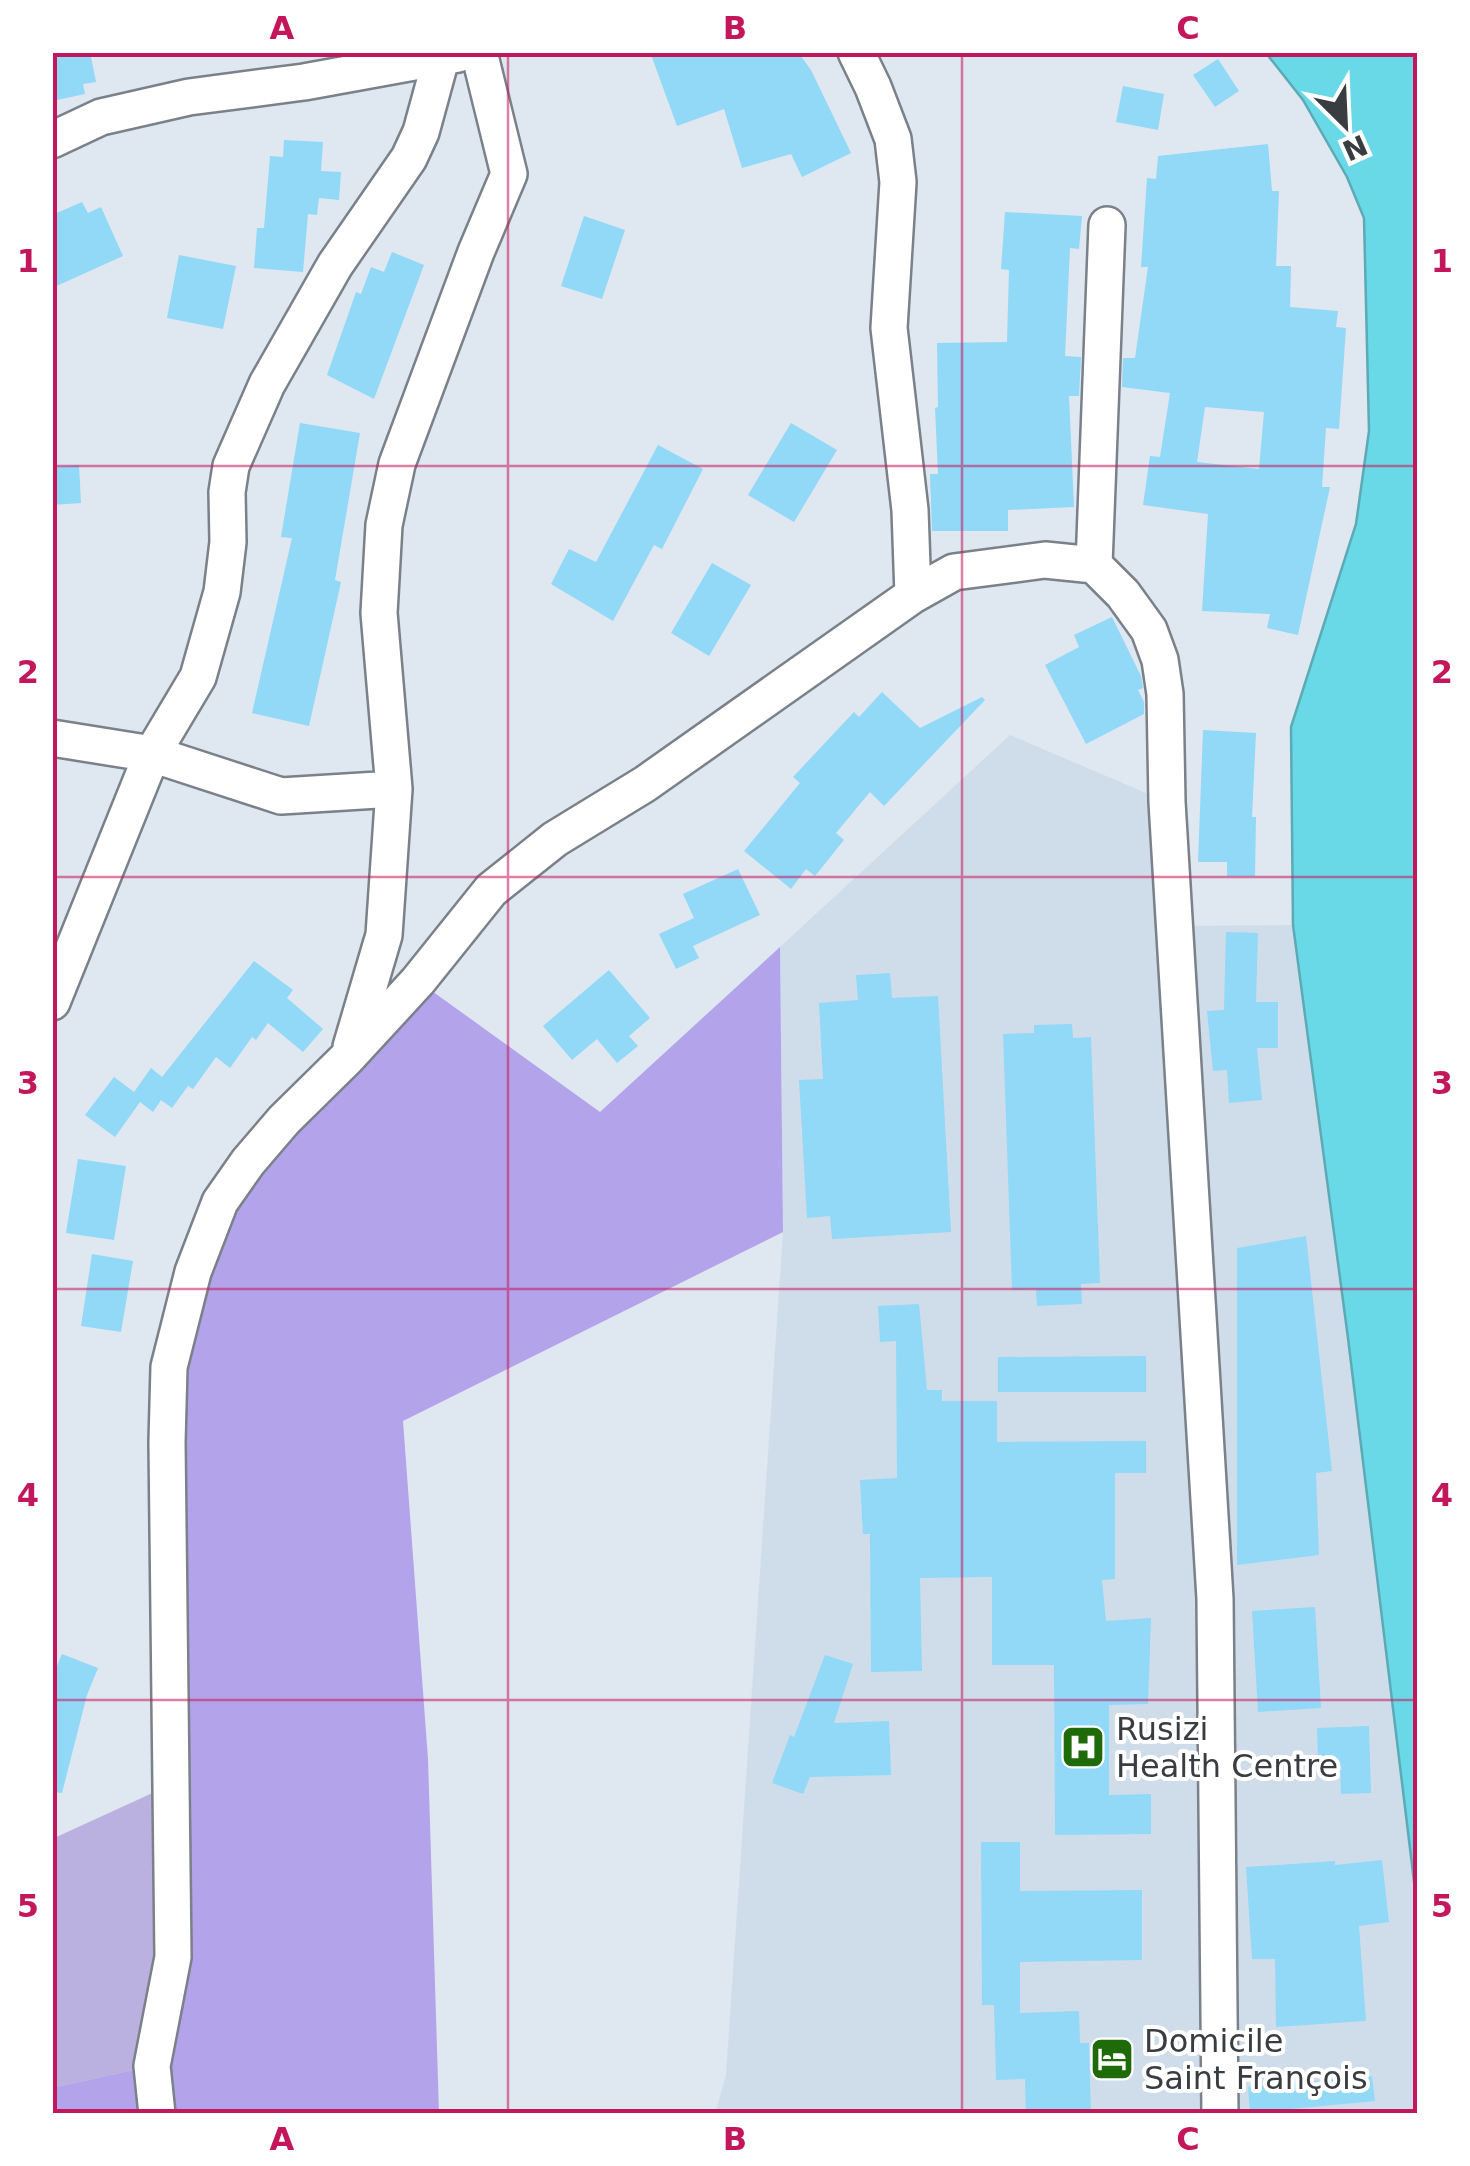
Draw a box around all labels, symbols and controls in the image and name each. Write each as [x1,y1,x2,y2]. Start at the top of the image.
text: A [270,9,295,47]
text: B [723,9,747,47]
text: C [1176,9,1200,47]
north arrow [1295,75,1395,175]
text: N [1338,128,1372,167]
text: 1 [17,242,39,280]
text: 1 [1431,242,1453,280]
text: 2 [17,653,39,691]
text: 2 [1431,653,1453,691]
text: 3 [17,1064,39,1102]
text: 3 [1431,1064,1453,1102]
text: 4 [17,1476,39,1514]
text: 4 [1431,1476,1453,1514]
place label: Rusizi Health Centre [1116,1710,1338,1785]
hospital icon: Rusizi Health Centre [1060,1724,1106,1770]
text: 5 [17,1887,39,1925]
text: 5 [1431,1887,1453,1925]
place label: Domicile Saint François [1144,2022,1368,2097]
hotel icon: Domicile Saint François [1089,2036,1135,2082]
text: A [270,2120,295,2158]
text: B [723,2120,747,2158]
text: C [1176,2120,1200,2158]

